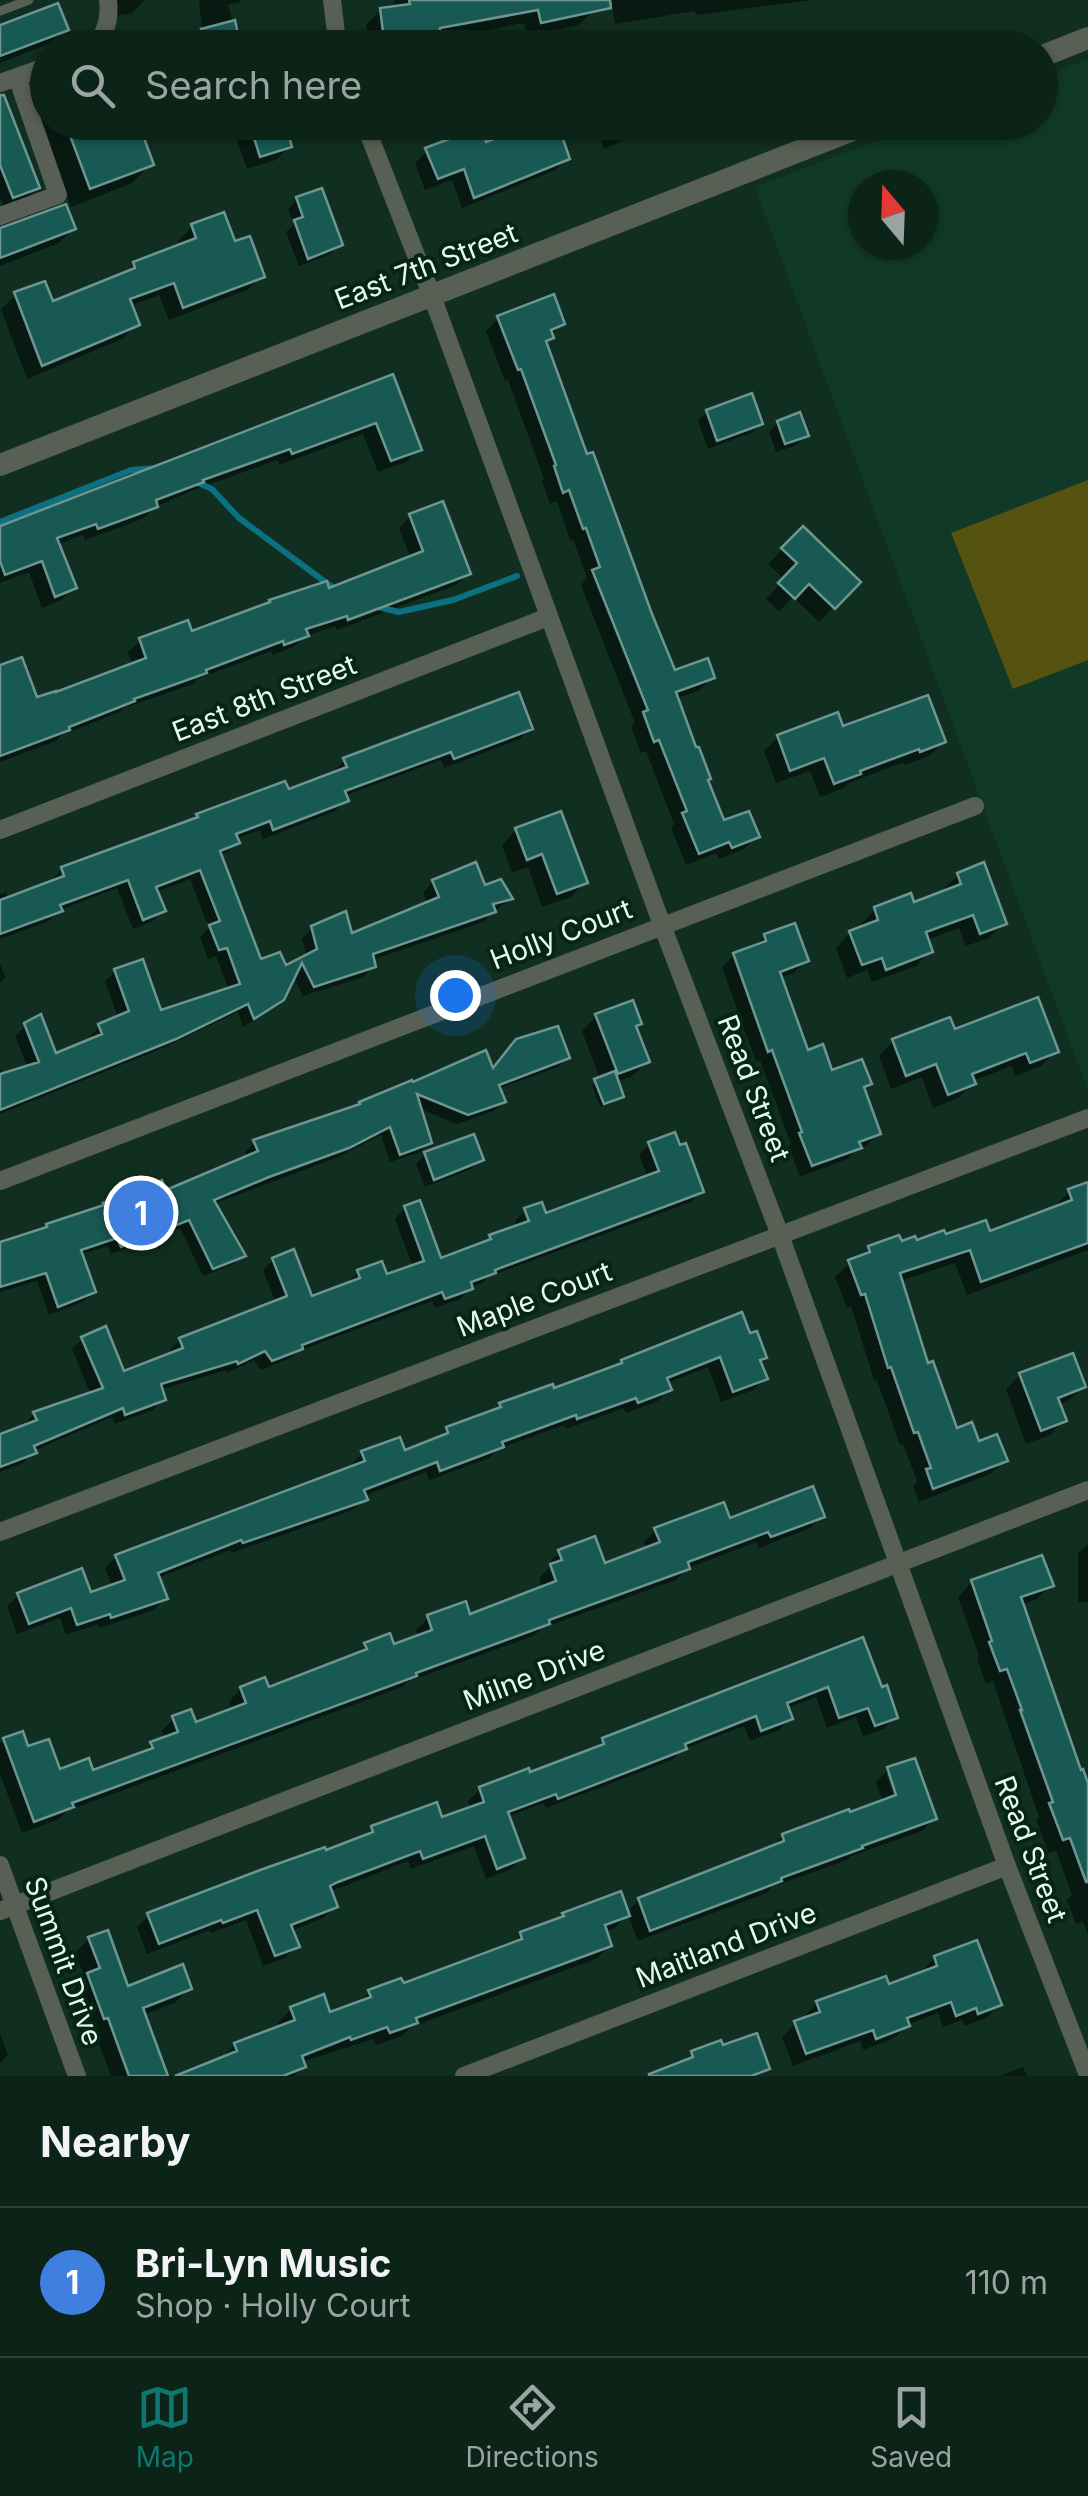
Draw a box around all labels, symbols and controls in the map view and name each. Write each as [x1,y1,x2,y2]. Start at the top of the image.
search box [30,30,1058,140]
icon: search [65,58,120,113]
text: Search here [145,62,362,108]
north arrow [848,170,938,260]
street label: East 7th Street [330,216,522,316]
street label: East 8th Street [167,647,361,749]
street label: Holly Court [485,891,637,977]
your location [430,970,481,1021]
street label: Read Street [711,1010,797,1166]
pin: 1 [108,1176,174,1250]
street label: Maple Court [452,1254,616,1344]
street label: Milne Drive [458,1632,610,1718]
street label: Read Street [988,1771,1074,1927]
street label: Summit Drive [18,1872,110,2050]
street label: Maitland Drive [631,1895,821,1995]
text: Nearby [40,2116,191,2167]
text: Bri-Lyn Music [135,2240,391,2286]
text: 1 [66,2263,79,2302]
text: 110 m [965,2263,1048,2302]
text: Shop · Holly Court [135,2286,411,2325]
tab: Map [136,2380,194,2474]
tab: Directions [465,2380,599,2474]
tab: Saved [870,2380,952,2474]

